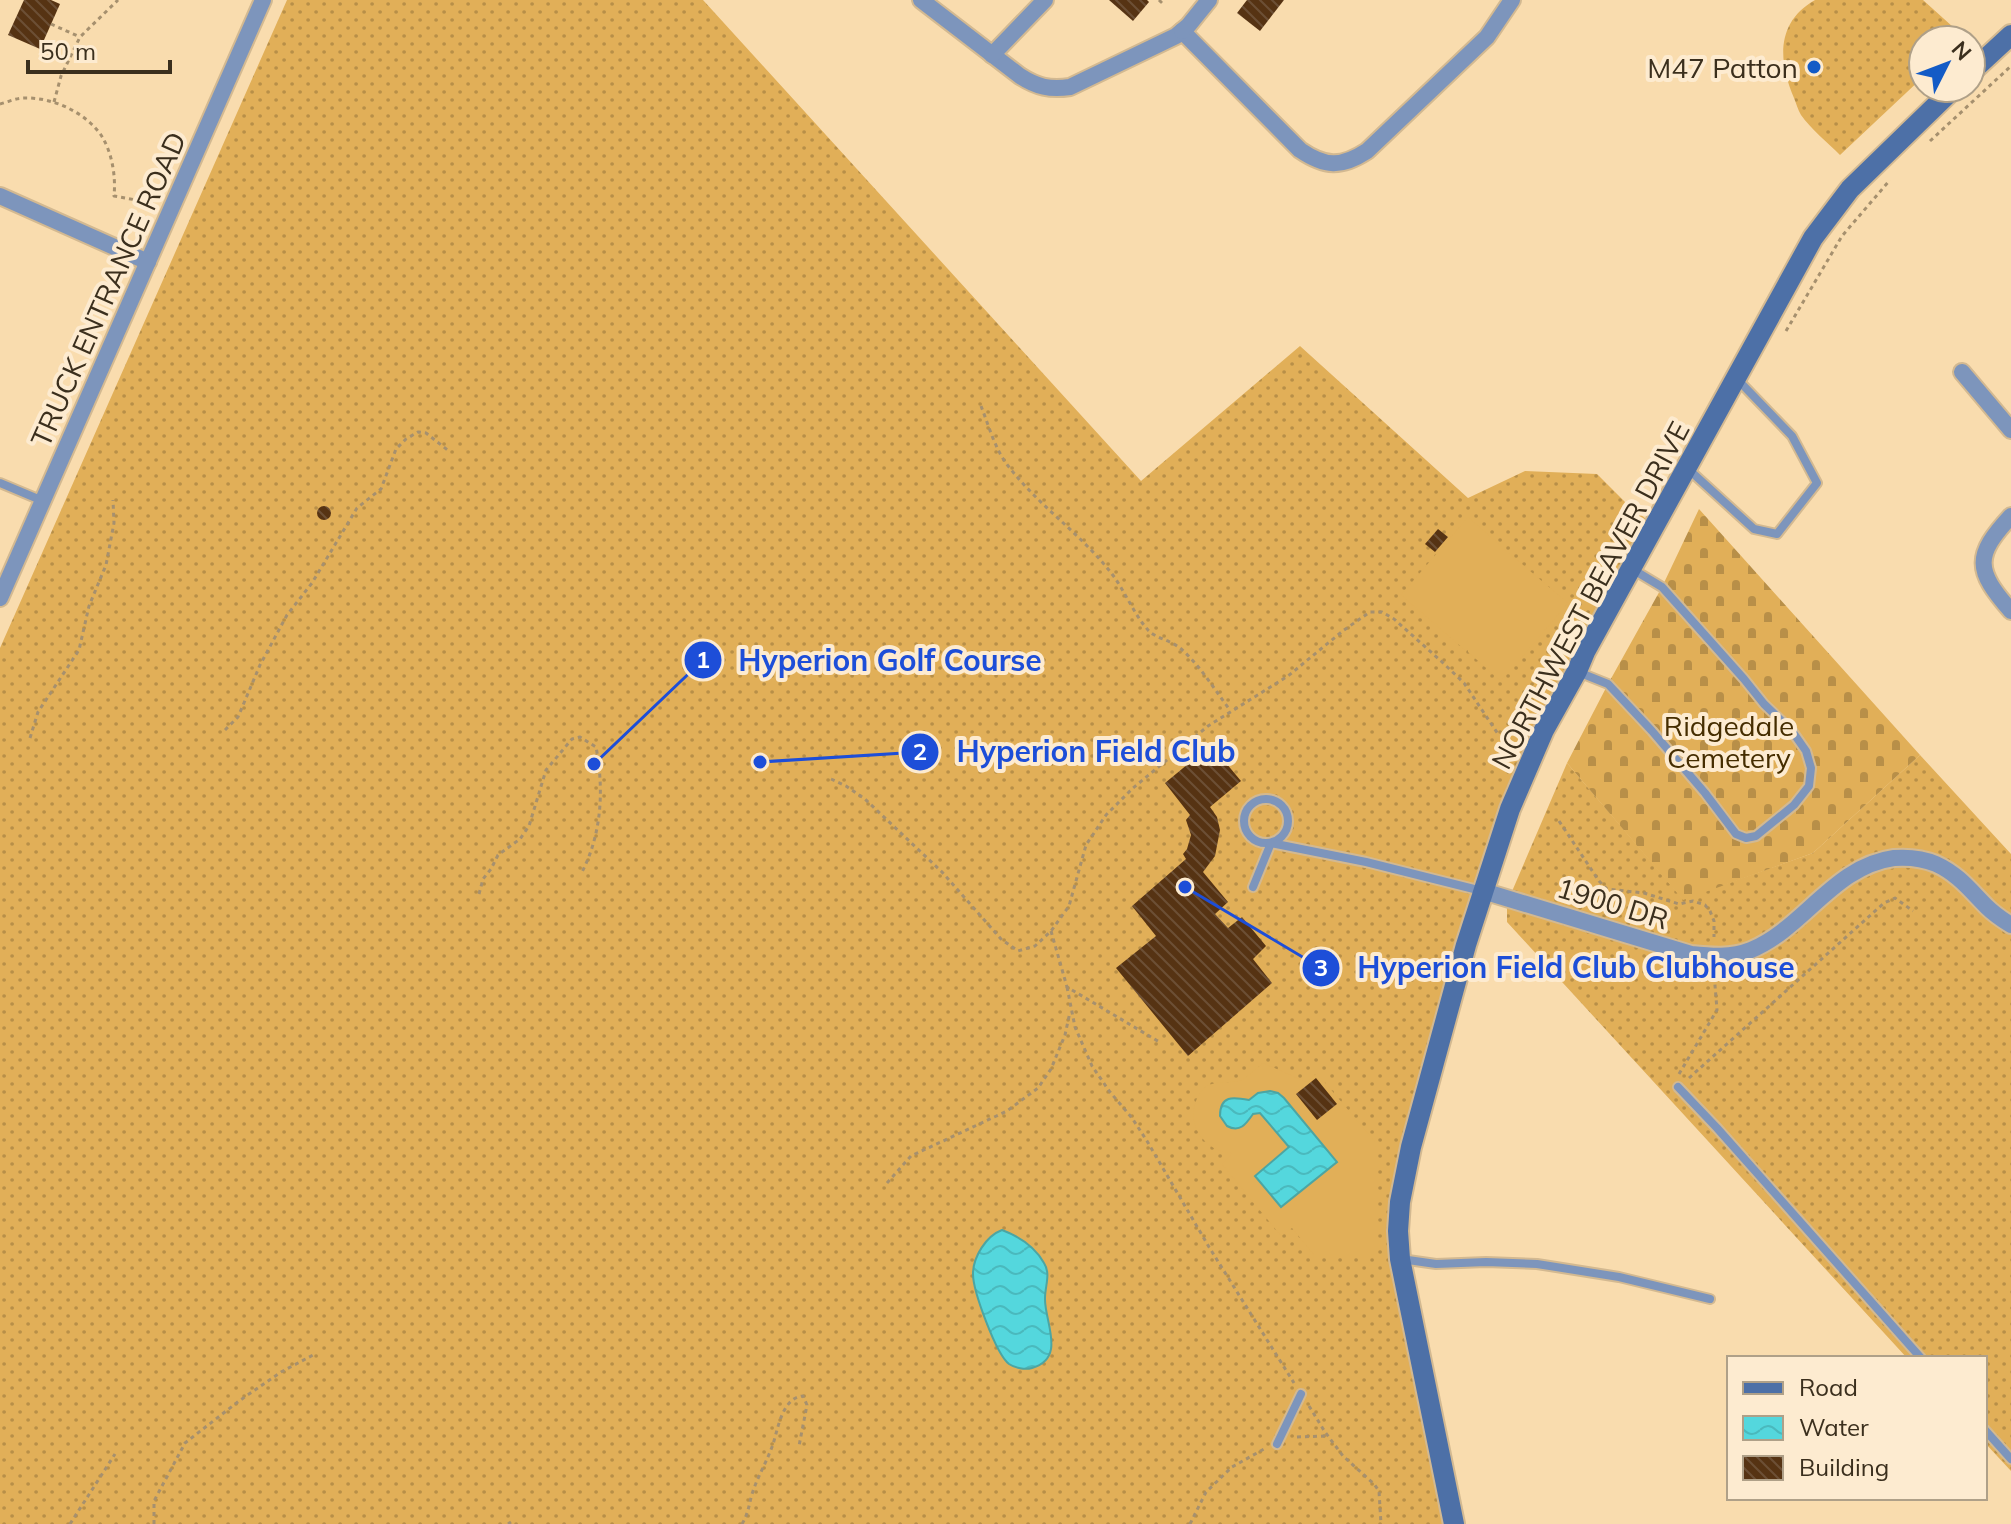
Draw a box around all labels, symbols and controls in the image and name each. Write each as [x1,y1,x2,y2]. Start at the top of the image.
scale bar [28,24,170,74]
north arrow [1907,24,1987,104]
text: N [1946,35,1978,66]
text: 50 m [40,36,96,66]
place label: M47 Patton [1647,50,1798,85]
marker: M47 Patton [1805,58,1823,76]
street label: TRUCK ENTRANCE ROAD [23,126,193,452]
street label: NORTHWEST BEAVER DRIVE [1483,415,1697,775]
callout: Hyperion Golf Course [683,633,1058,687]
text: Hyperion Golf Course [738,641,1042,679]
text: 1 [696,644,710,674]
park label: Ridgedale Cemetery [1664,708,1794,775]
callout: Hyperion Field Club [900,725,1251,779]
text: Hyperion Field Club [956,732,1236,770]
text: 2 [913,736,927,766]
street label: 1900 DR [1553,869,1673,937]
callout: Hyperion Field Club Clubhouse [1301,941,1811,995]
text: Hyperion Field Club Clubhouse [1357,948,1795,986]
text: 3 [1314,952,1328,982]
legend [1727,1356,1987,1500]
text: Road [1799,1372,1858,1402]
text: Water [1799,1412,1869,1442]
text: Building [1799,1452,1889,1482]

